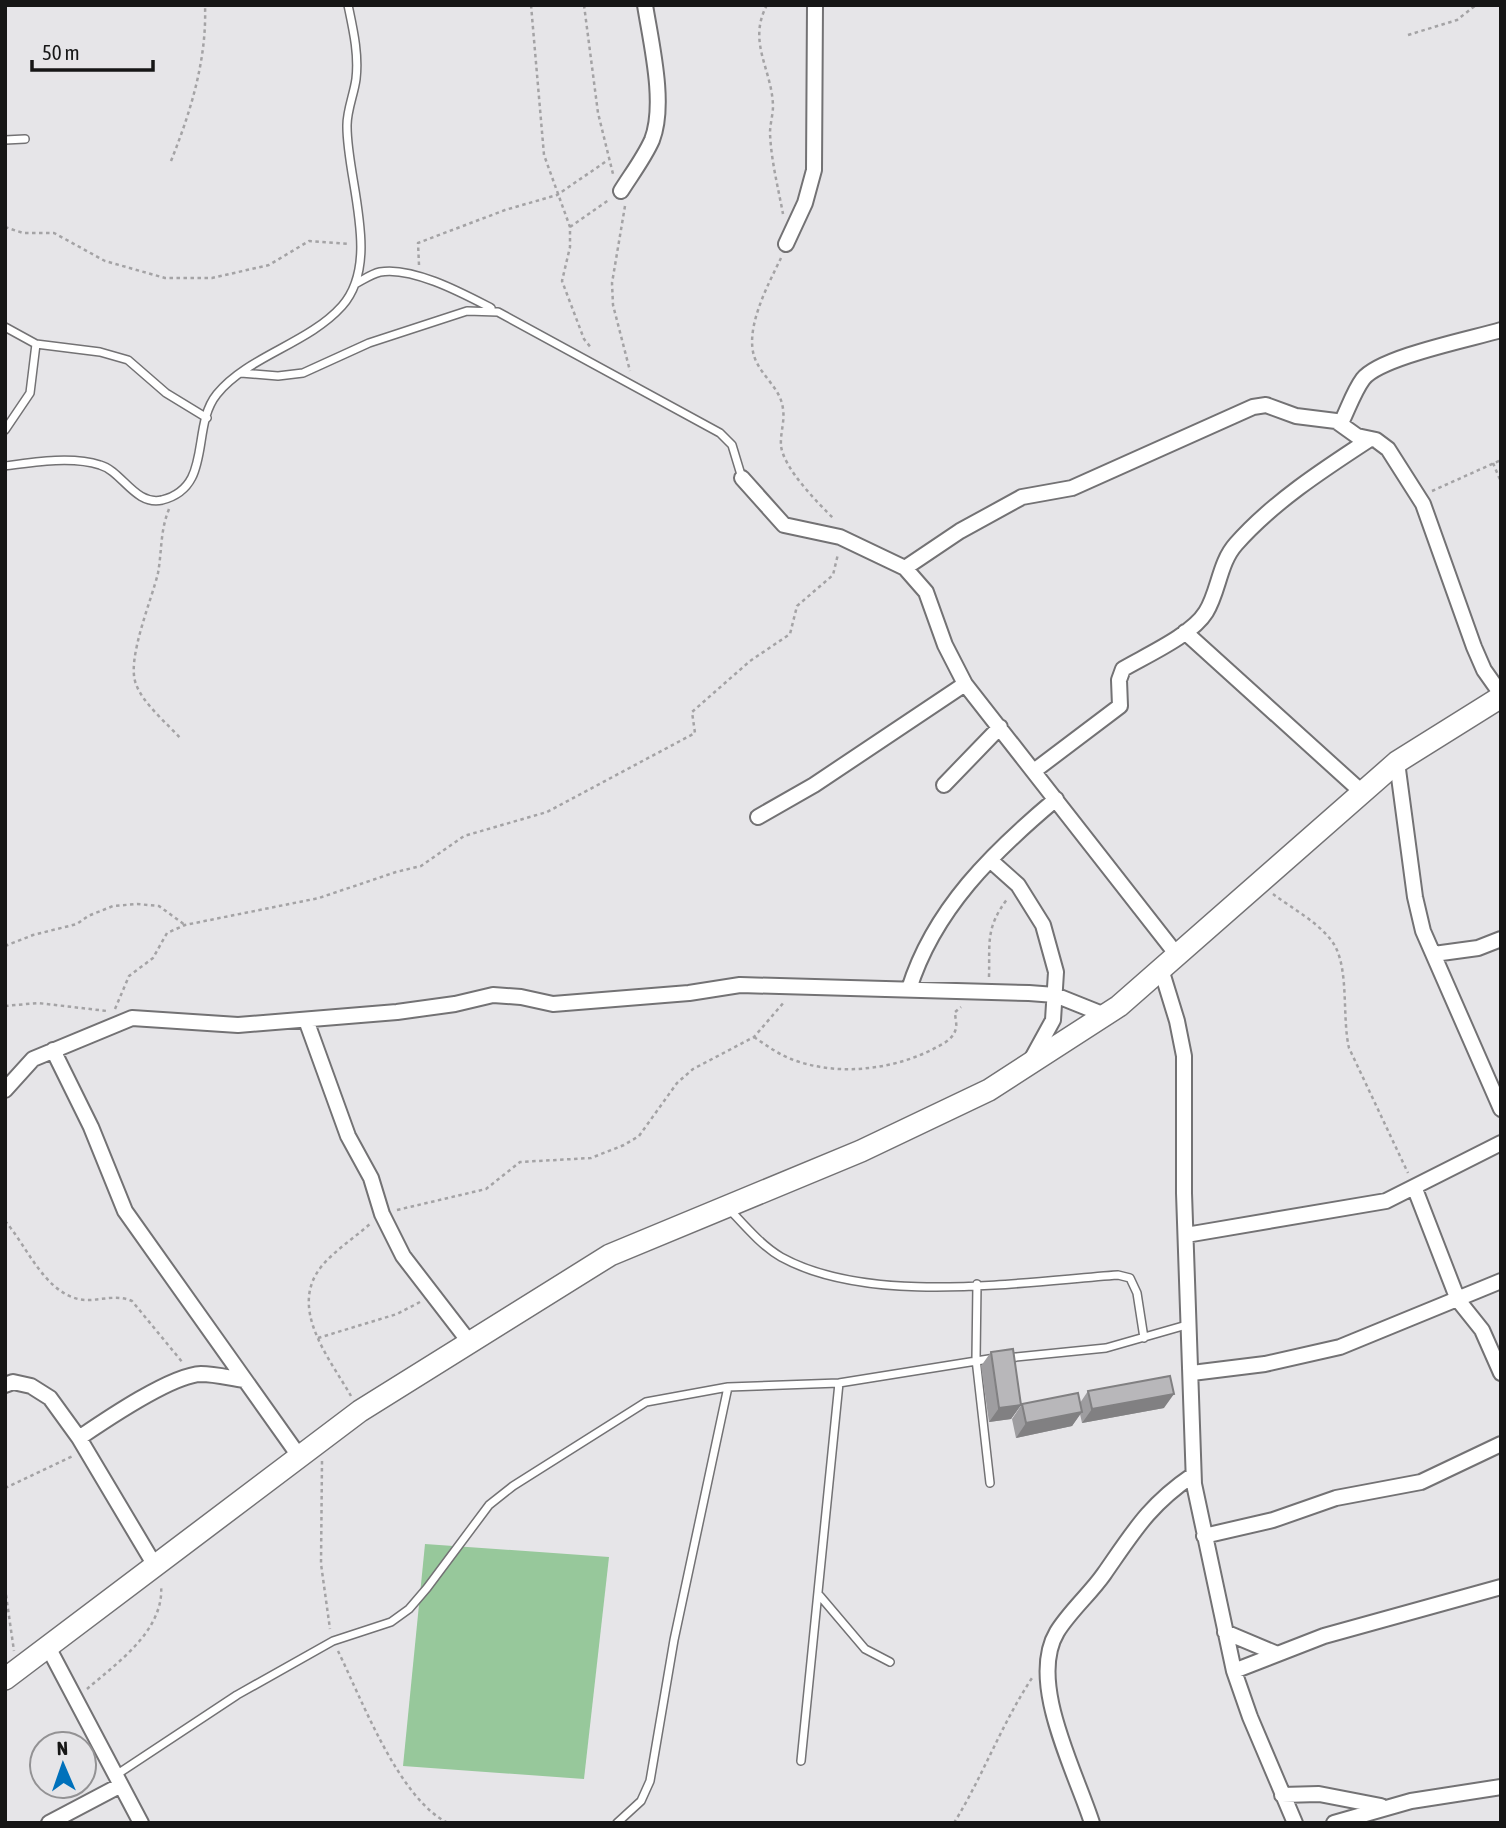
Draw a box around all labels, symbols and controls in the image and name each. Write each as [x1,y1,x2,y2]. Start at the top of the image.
scale bar [32,28,152,72]
text: 50 m [42,40,80,64]
north arrow [28,1730,98,1800]
text: N [56,1737,68,1759]

